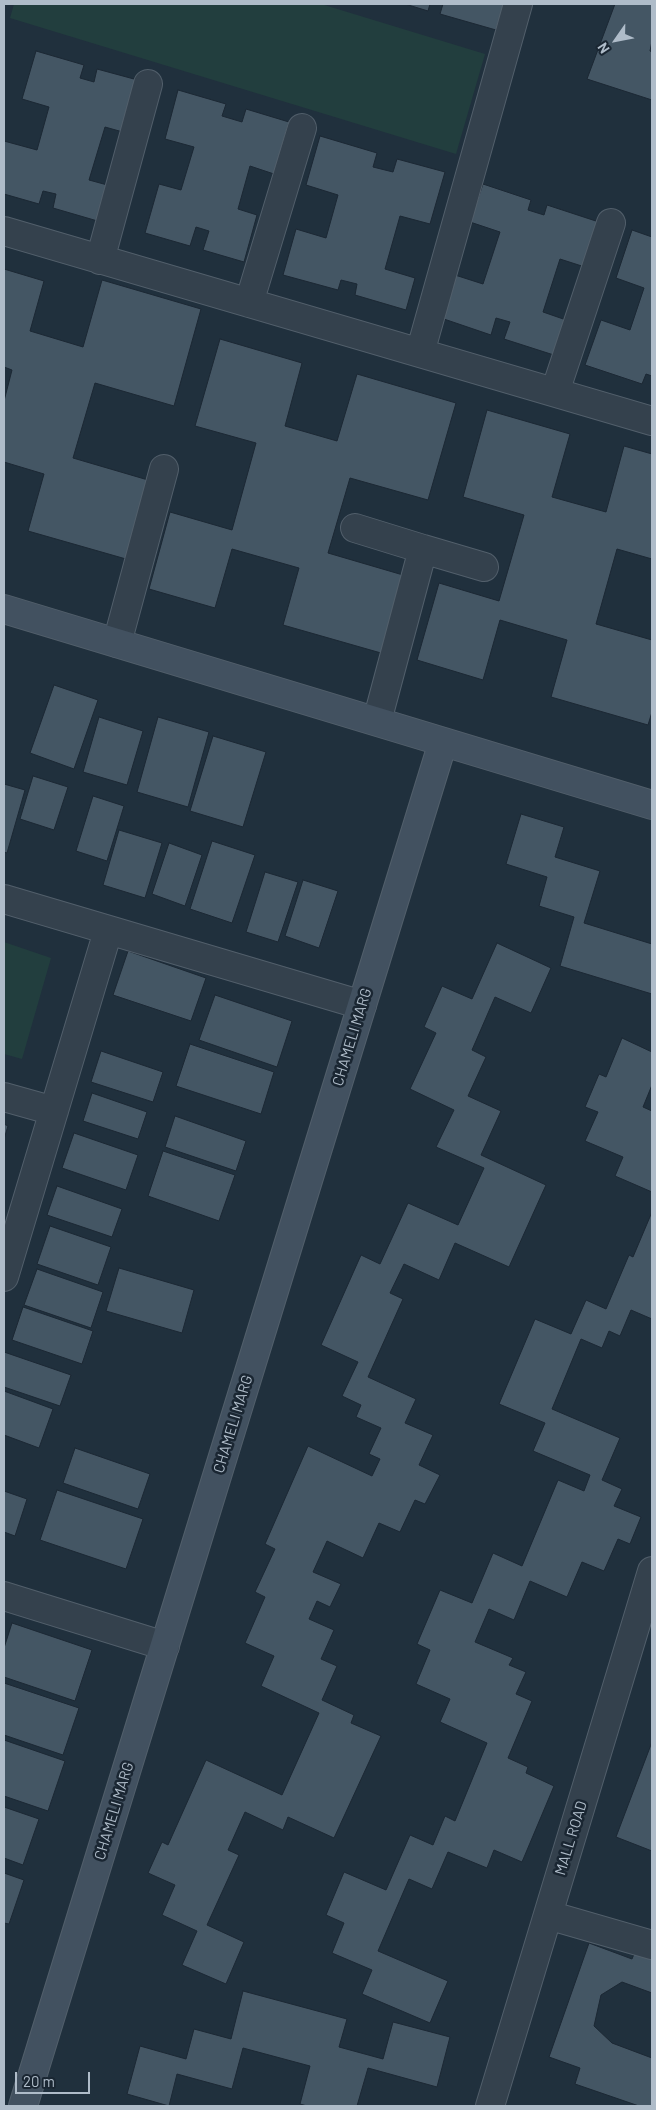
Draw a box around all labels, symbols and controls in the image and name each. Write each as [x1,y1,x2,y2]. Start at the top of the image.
north arrow [591,15,641,65]
text: N [593,40,613,57]
street label: CHAMELI MARG [329,986,375,1088]
street label: CHAMELI MARG [210,1373,256,1475]
street label: CHAMELI MARG [91,1760,137,1862]
street label: MALL ROAD [551,1799,591,1877]
scale bar [18,2062,92,2094]
text: 20 m [23,2072,55,2090]

